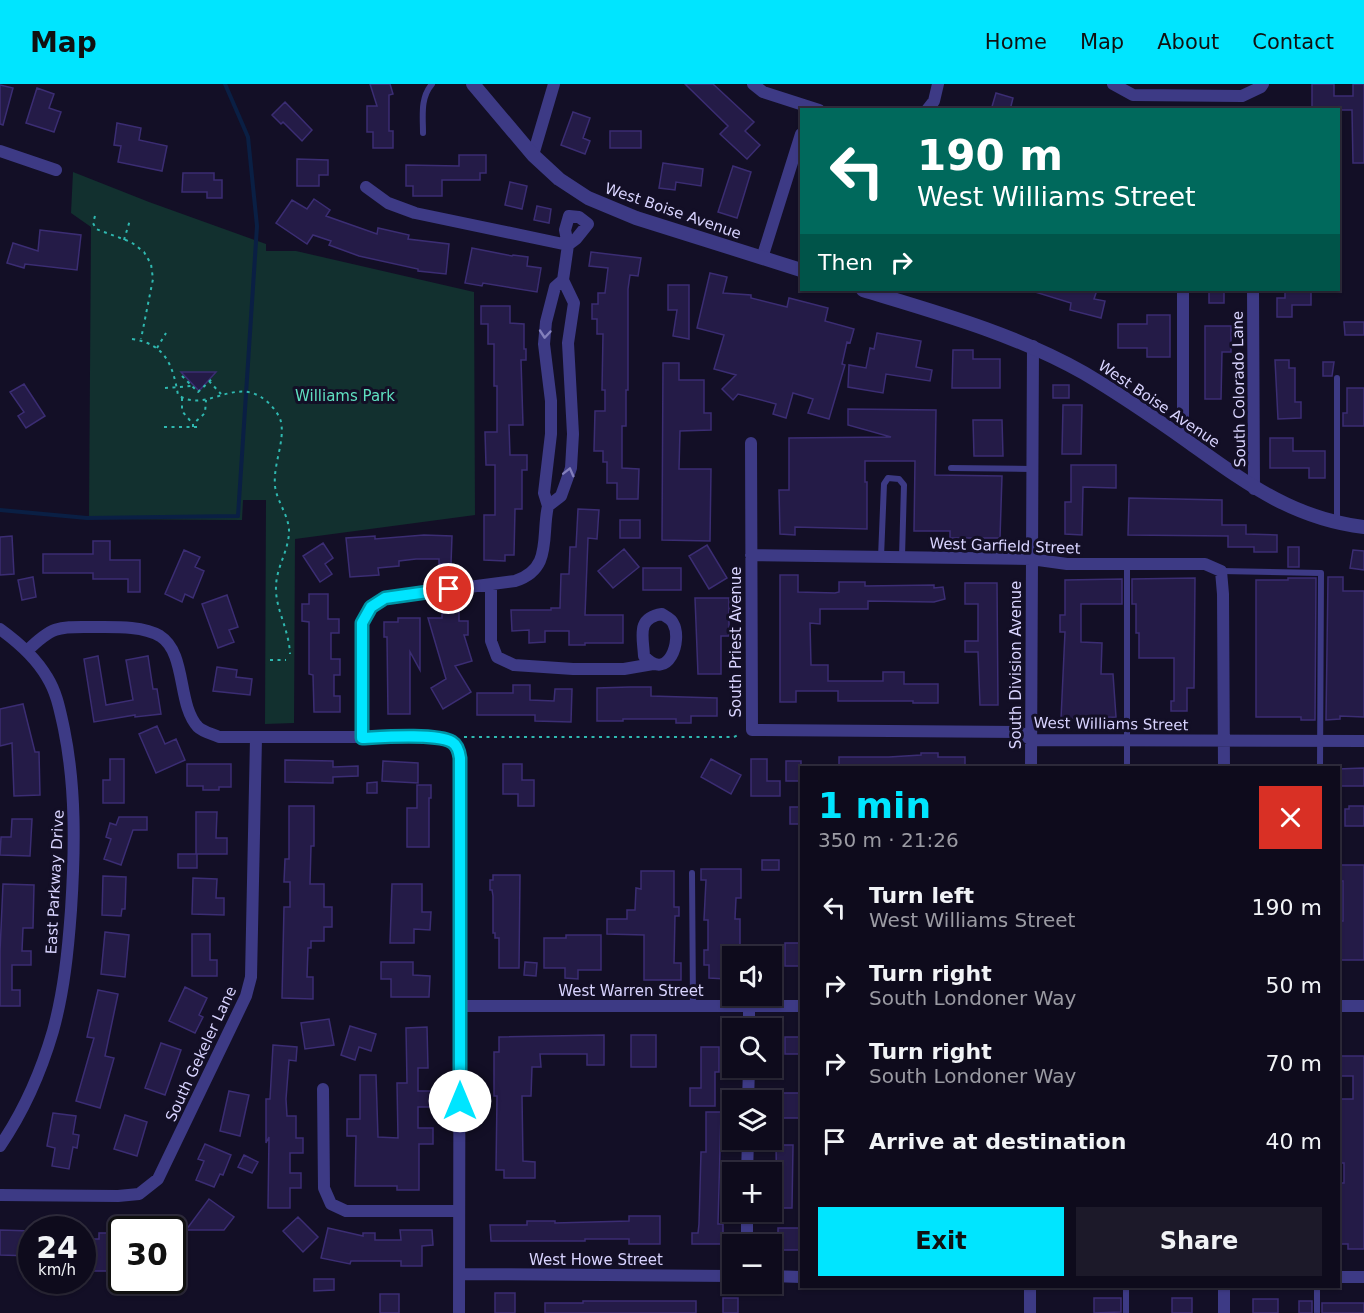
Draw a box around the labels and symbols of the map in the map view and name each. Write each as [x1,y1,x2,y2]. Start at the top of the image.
street label: West Boise Avenue [603,179,743,243]
street label: South Colorado Lane [1229,311,1249,467]
one-way arrow [539,329,552,338]
street label: West Boise Avenue [1095,357,1223,451]
park label: Williams Park [295,387,395,405]
one-way arrow [561,467,574,477]
street label: West Garfield Street [929,534,1081,558]
pin [423,563,474,614]
street label: South Priest Avenue [727,567,745,717]
street label: South Division Avenue [1007,581,1025,749]
street label: West Williams Street [1033,714,1189,734]
street label: East Parkway Drive [42,809,68,955]
street label: West Warren Street [558,982,704,1000]
street label: South Gekeler Lane [162,983,240,1125]
position arrow [428,1069,492,1133]
speed limit sign: 30 [108,1216,186,1294]
street label: West Howe Street [529,1251,663,1269]

